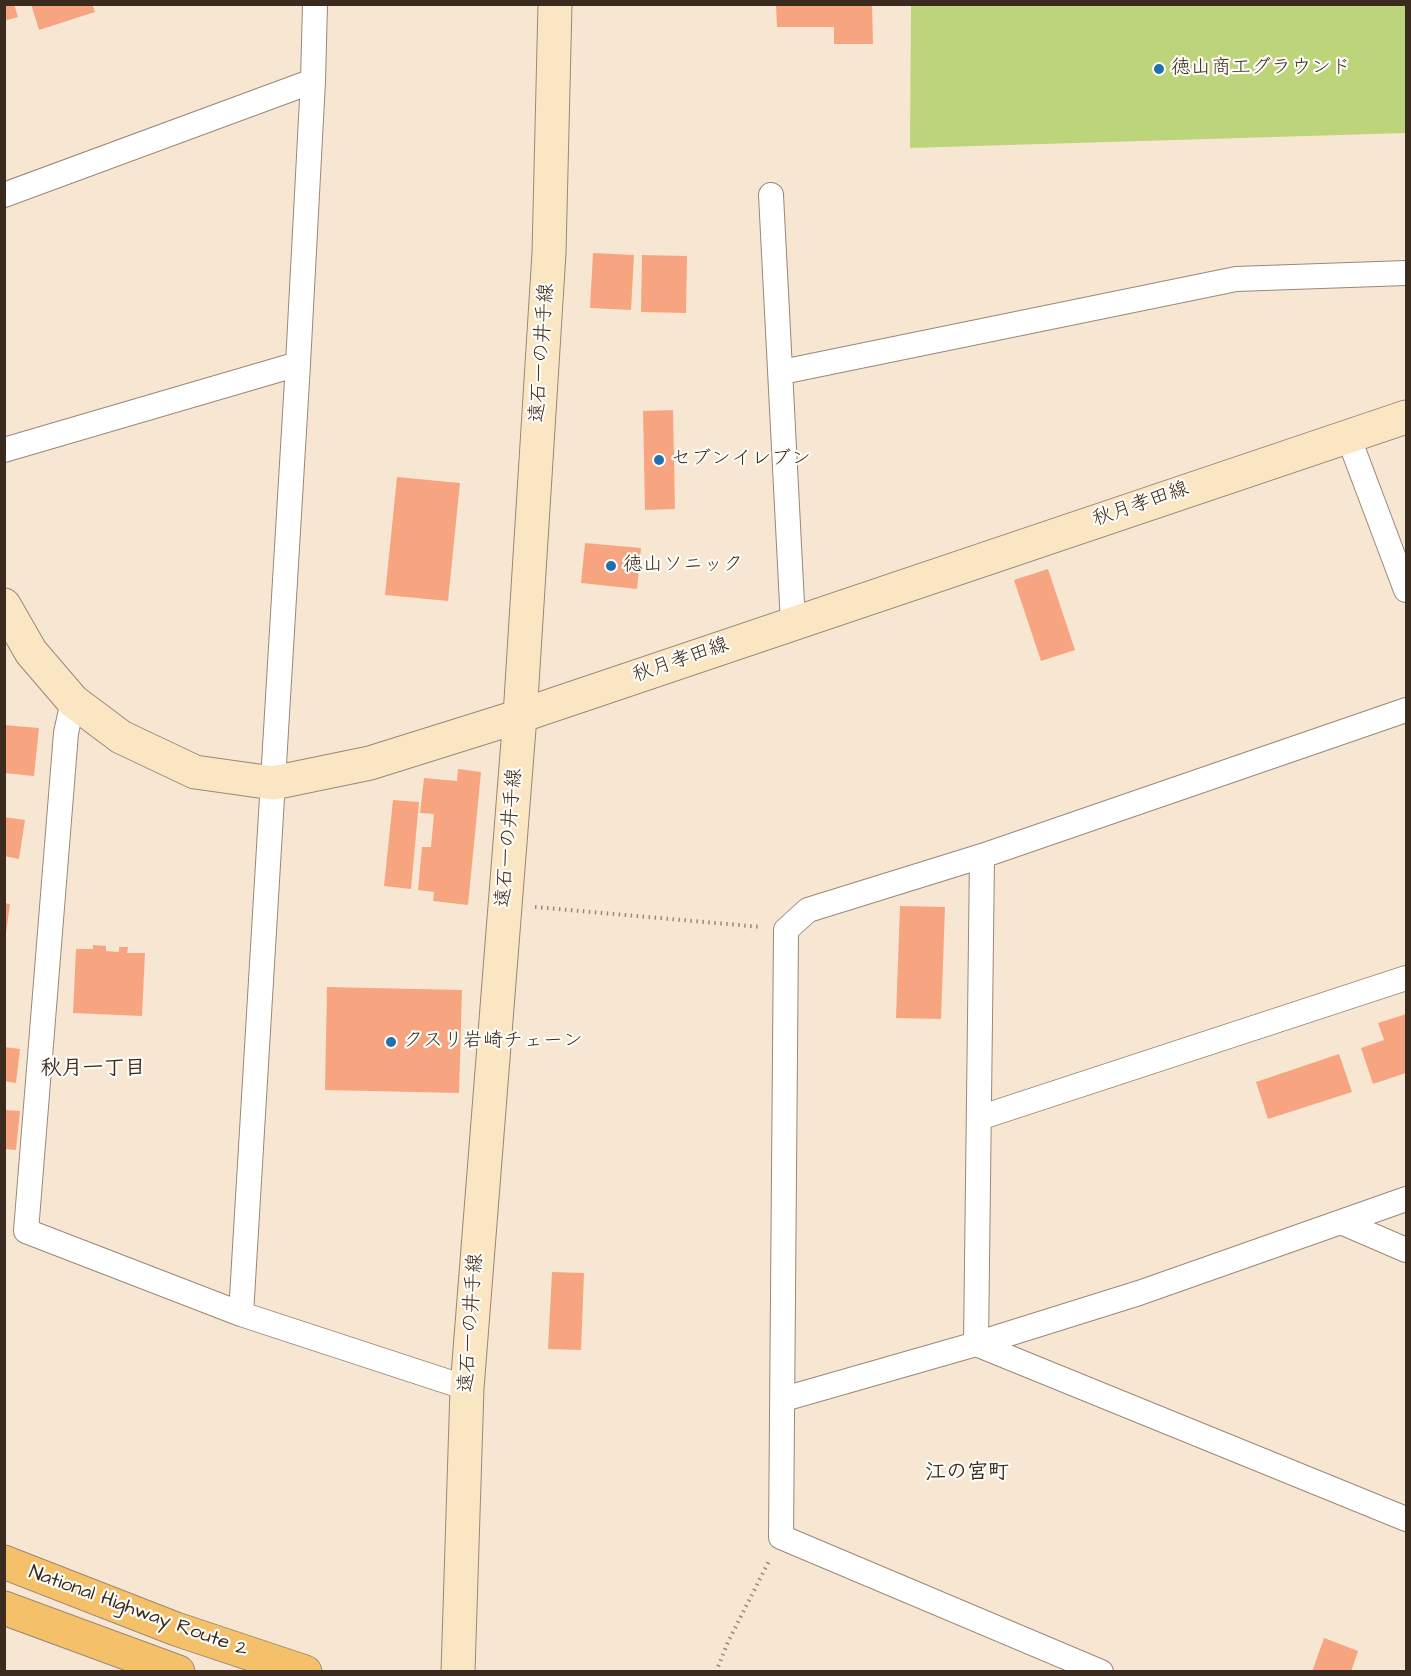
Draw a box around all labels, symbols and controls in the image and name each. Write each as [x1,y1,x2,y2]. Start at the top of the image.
place label: 徳山商工グラウンド [1171,57,1351,81]
marker: 徳山商工グラウンド [1152,62,1166,76]
street label: 遠石一の井手線 [526,282,560,424]
place label: セブンイレブン [671,448,811,472]
marker: セブンイレブン [652,453,666,467]
street label: 秋月孝田線 [1090,477,1192,533]
place label: 徳山ソニック [623,554,743,578]
marker: 徳山ソニック [604,559,618,573]
street label: 秋月孝田線 [630,633,732,689]
street label: 遠石一の井手線 [492,767,528,909]
place label: クスリ岩崎チェーン [403,1030,583,1054]
marker: クスリ岩崎チェーン [384,1035,398,1049]
district label: 秋月一丁目 [41,1057,145,1083]
street label: 遠石一の井手線 [455,1252,489,1394]
district label: 江の宮町 [925,1461,1009,1487]
street label: National Highway Route 2 [25,1561,251,1663]

